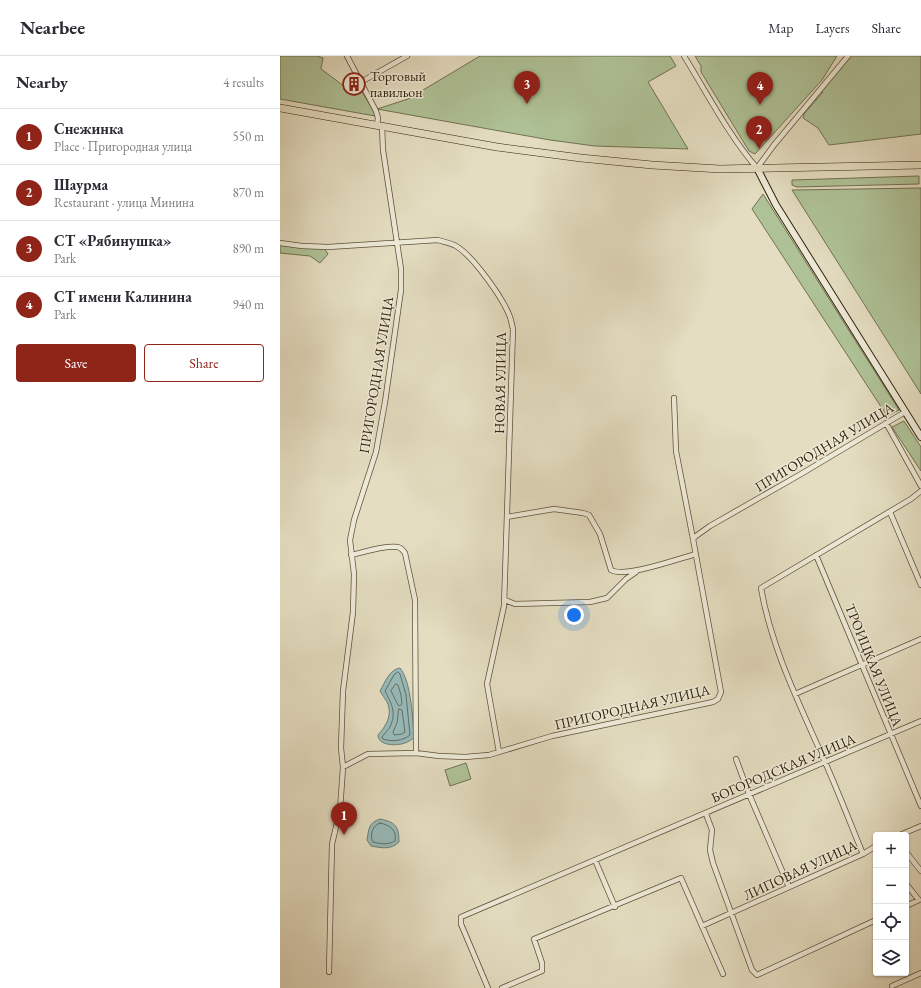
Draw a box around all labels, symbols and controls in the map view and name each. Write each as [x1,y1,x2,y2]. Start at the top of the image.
text: Nearbee [20,15,85,40]
text: Map [768,19,793,37]
text: Layers [815,19,850,37]
text: Share [872,19,901,37]
place label: Торговый павильон [370,67,426,101]
text: Nearby [16,71,68,93]
building icon: Торговый павильон [341,71,367,97]
pin: 3 [514,71,540,104]
pin: 4 [747,72,773,105]
text: 4 results [223,74,264,91]
pin: 2 [746,116,772,149]
text: Снежинка [54,119,124,138]
text: 1 [26,128,32,145]
text: 550 m [233,128,264,145]
text: Place · Пригородная улица [54,138,192,155]
text: Шаурма [54,175,108,194]
text: 2 [26,184,32,201]
text: 870 m [233,184,264,201]
text: Restaurant · улица Минина [54,194,194,211]
text: СТ «Рябинушка» [54,231,172,250]
text: 3 [26,240,32,257]
text: 890 m [233,240,264,257]
text: Park [54,250,76,267]
text: СТ имени Калинина [54,287,192,306]
street label: ПРИГОРОДНАЯ УЛИЦА [355,295,397,455]
text: 4 [26,296,32,313]
text: 940 m [233,296,264,313]
text: Park [54,306,76,323]
street label: НОВАЯ УЛИЦА [490,332,510,434]
button: Save [16,344,136,382]
button: Share [144,344,264,382]
street label: ПРИГОРОДНАЯ УЛИЦА [751,398,897,496]
street label: ТРОИЦКАЯ УЛИЦА [841,601,907,729]
your location [564,605,584,625]
street label: ПРИГОРОДНАЯ УЛИЦА [552,680,712,734]
street label: БОГОРОДСКАЯ УЛИЦА [708,729,858,807]
pin: 1 [331,802,357,835]
map controls [873,832,909,976]
button: + [873,832,909,868]
street label: ЛИПОВАЯ УЛИЦА [740,836,860,904]
button: − [873,868,909,904]
button: locate [873,904,909,940]
button: layers [873,940,909,976]

